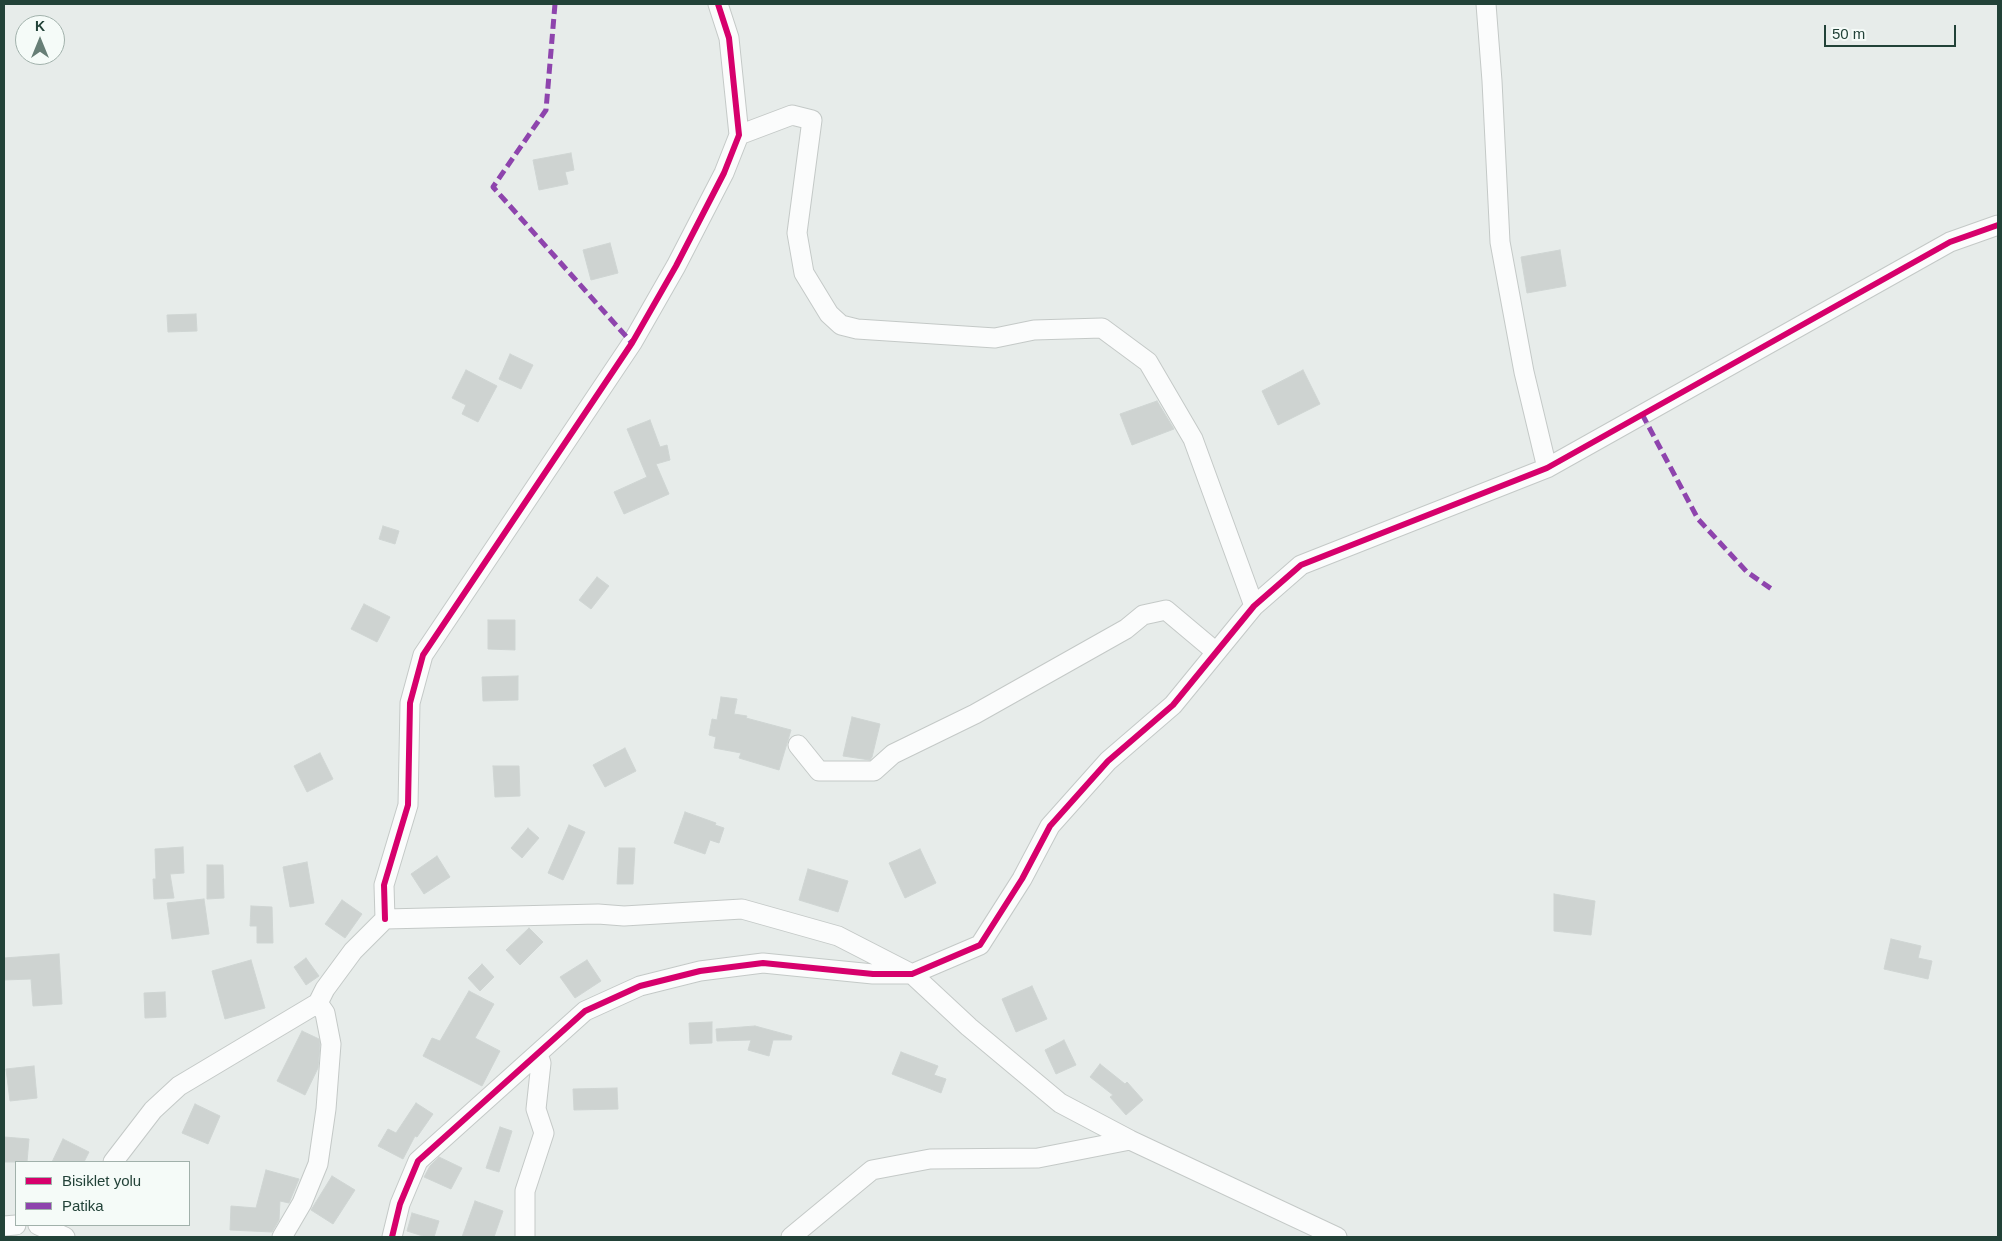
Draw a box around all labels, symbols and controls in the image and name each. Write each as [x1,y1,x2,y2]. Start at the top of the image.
north arrow [15,15,65,65]
scale bar [1827,15,1960,47]
text: K [35,18,45,34]
text: 50 m [1832,25,1865,42]
legend [15,1161,190,1226]
text: Bisiklet yolu [62,1172,141,1189]
text: Patika [62,1197,104,1214]

